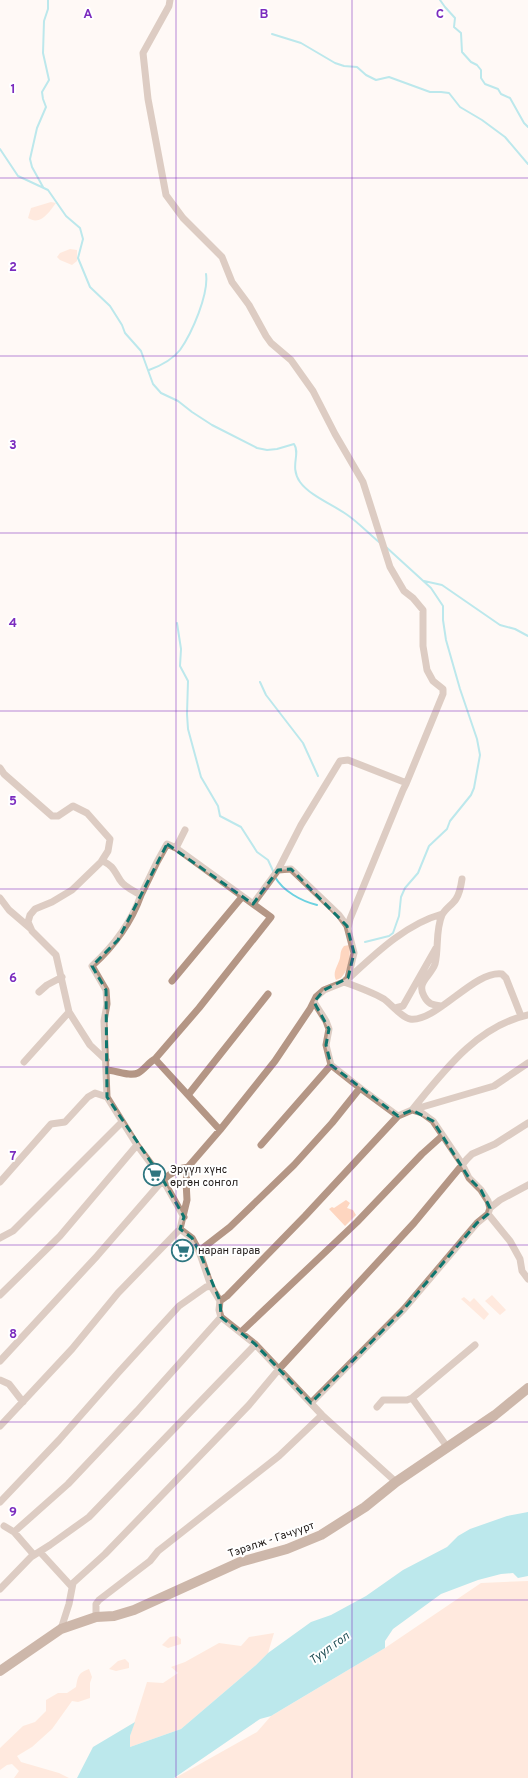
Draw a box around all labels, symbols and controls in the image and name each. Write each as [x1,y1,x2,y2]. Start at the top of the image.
text: A [83,7,93,23]
text: B [260,7,269,23]
text: C [436,7,444,23]
text: 1 [10,82,16,98]
text: 2 [9,260,17,276]
text: 3 [9,438,17,454]
text: 4 [9,616,17,632]
text: 5 [9,794,17,810]
text: 6 [9,971,17,987]
text: 7 [10,1149,17,1165]
supermarket icon: Эрүүл хүнс өргөн сонгол [142,1162,168,1188]
place label: Эрүүл хүнс өргөн сонгол [170,1163,238,1190]
supermarket icon: наран гарав [170,1237,196,1263]
place label: наран гарав [198,1244,261,1258]
text: 8 [9,1327,17,1343]
text: 9 [9,1505,17,1521]
street label: Тэрэлж - Гачуурт [226,1519,316,1561]
water label: Туул гол [306,1628,354,1669]

